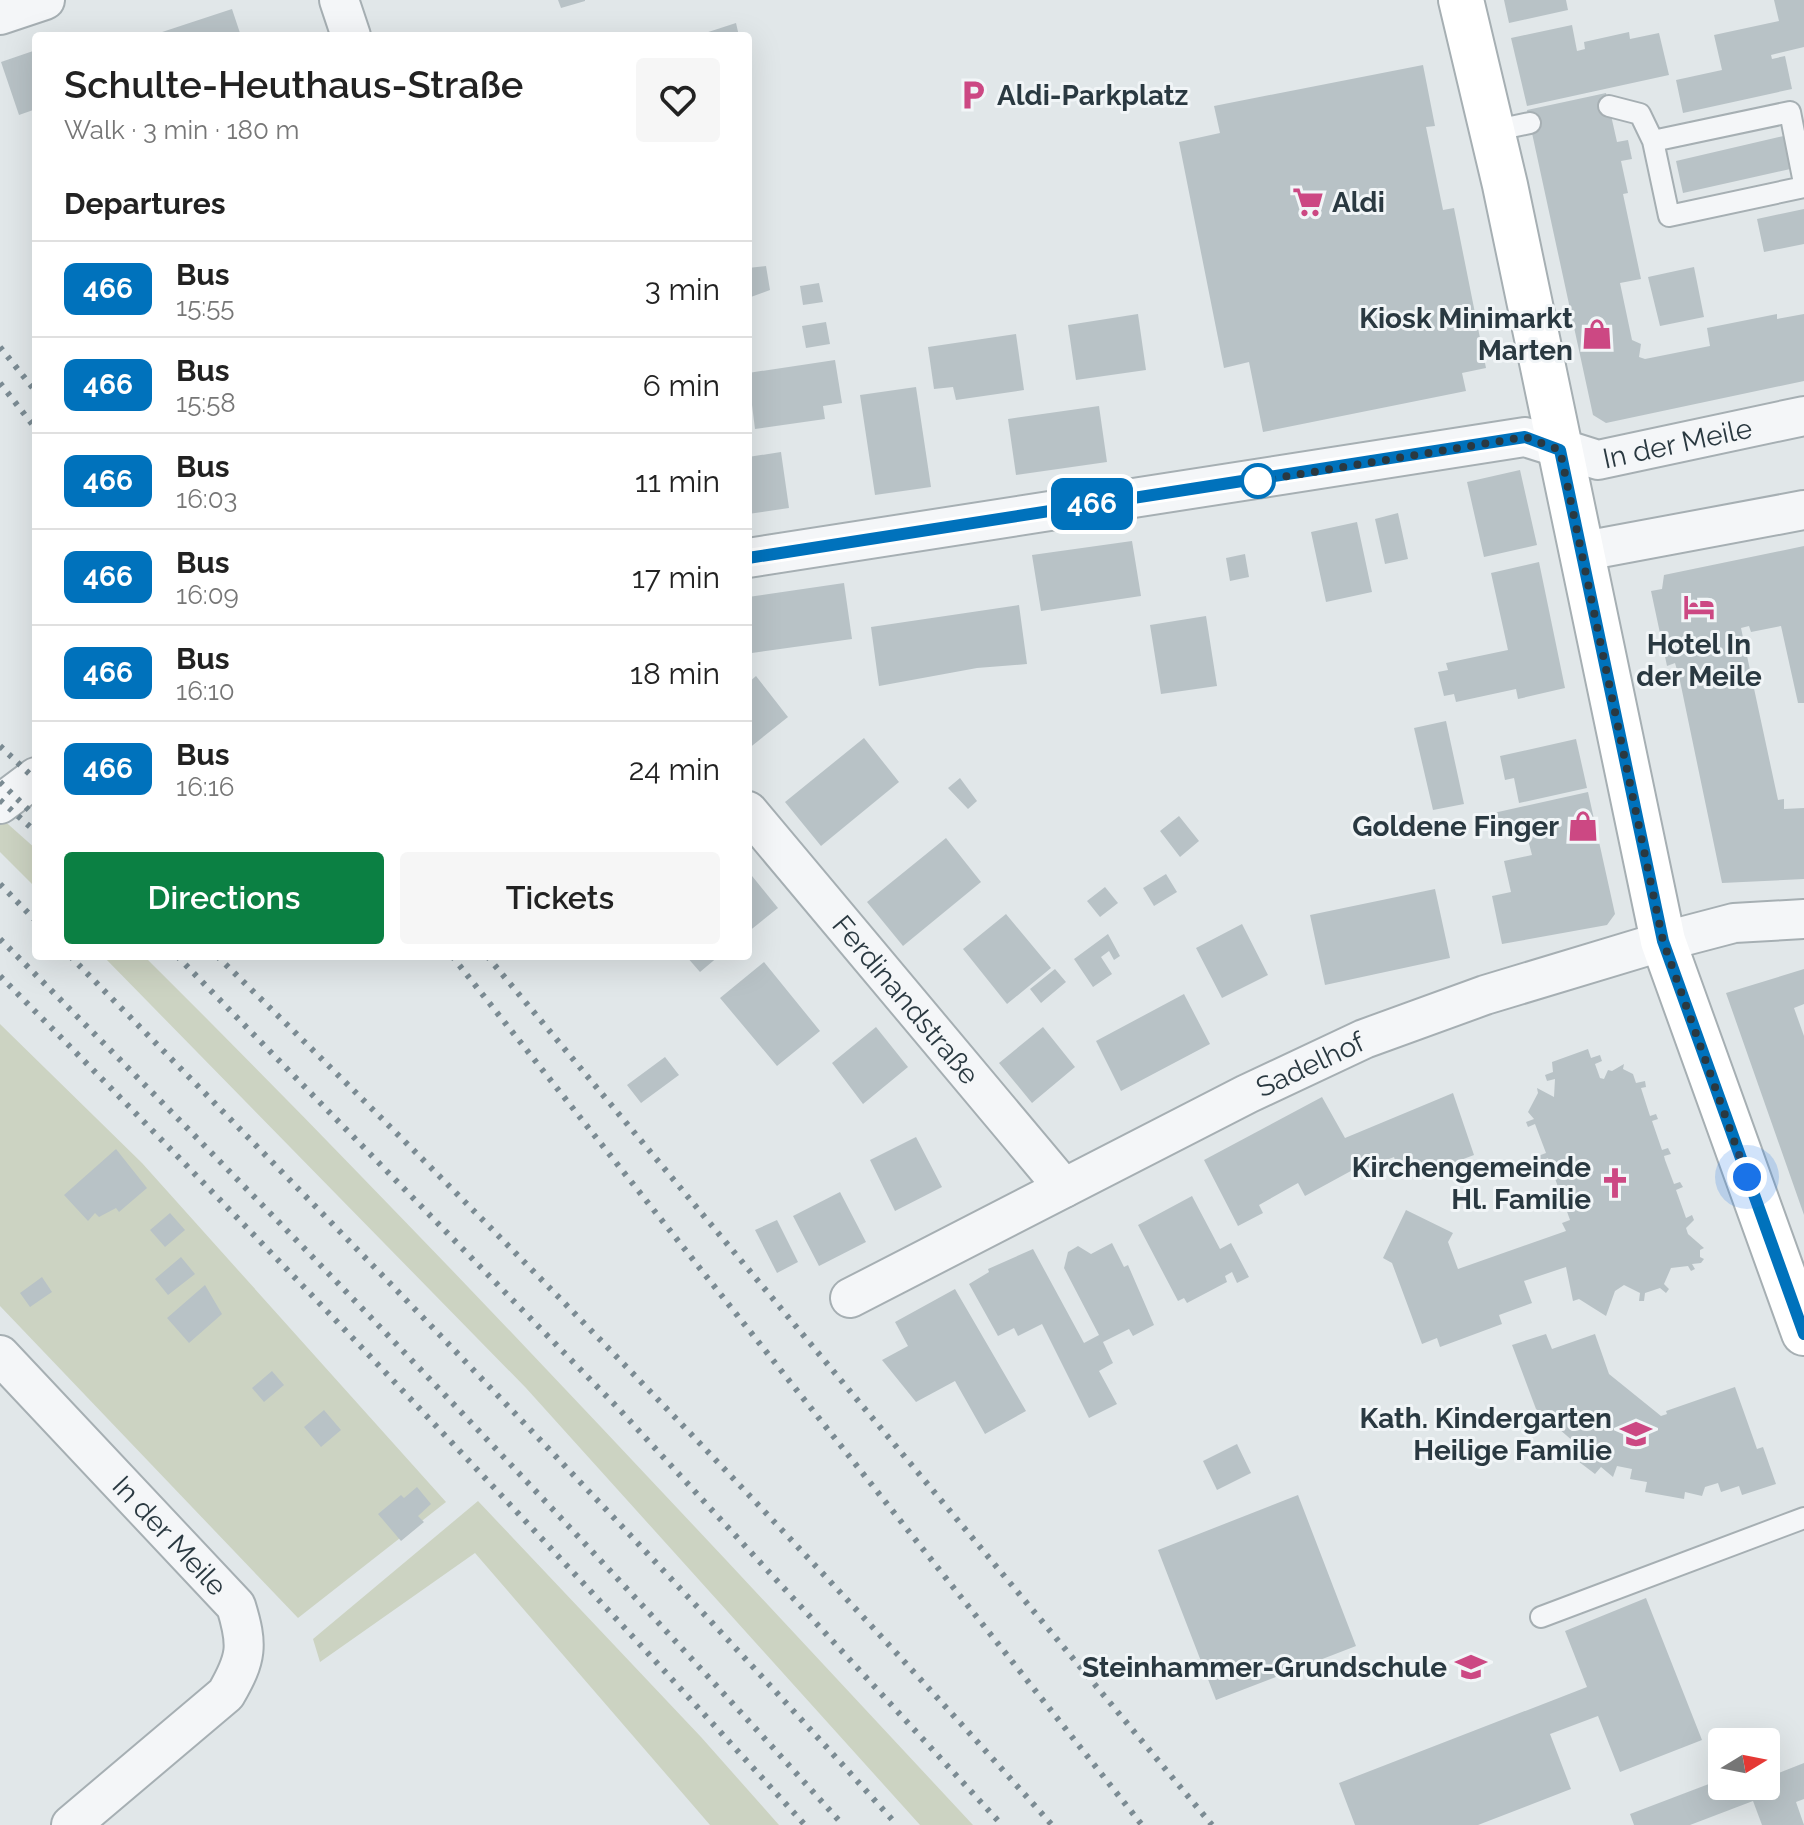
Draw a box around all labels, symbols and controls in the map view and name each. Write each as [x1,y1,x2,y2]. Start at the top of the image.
button: heart [636,58,720,142]
text: Schulte-Heuthaus-Straße [64,62,523,107]
parking icon: Aldi-Parkplatz [956,78,990,112]
place label: Aldi-Parkplatz [997,79,1188,112]
text: Walk · 3 min · 180 m [64,115,299,145]
supermarket icon: Aldi [1291,185,1325,219]
text: Departures [64,186,226,221]
place label: Aldi [1332,186,1385,219]
text: Bus [176,257,230,292]
text: 466 [83,272,133,305]
text: 3 min [645,272,720,307]
text: 15:55 [176,292,235,322]
place label: Kiosk Minimarkt Marten [1359,302,1573,367]
shop icon: Kiosk Minimarkt Marten [1580,317,1614,351]
text: Bus [176,353,230,388]
text: 466 [83,368,133,401]
text: 6 min [643,368,720,403]
text: 15:58 [176,388,236,418]
street label: In der Meile [1600,412,1755,476]
text: Bus [176,449,230,484]
text: 466 [83,464,133,497]
text: 11 min [635,464,720,499]
unlabelled marker [1241,464,1275,498]
line badge: 466 [1046,478,1138,530]
text: 16:03 [176,484,238,514]
text: 466 [1067,487,1117,520]
text: Bus [176,545,230,580]
text: 466 [83,560,133,593]
text: 17 min [632,560,720,595]
text: 16:09 [176,580,239,610]
hotel icon: Hotel In der Meile [1682,590,1716,624]
place label: Hotel In der Meile [1636,628,1762,693]
text: Bus [176,641,230,676]
text: 466 [83,656,133,689]
text: 18 min [630,656,720,691]
text: 16:10 [176,676,235,706]
text: Bus [176,737,230,772]
text: 466 [83,752,133,785]
text: 24 min [629,752,720,787]
text: 16:16 [176,772,235,802]
shop icon: Goldene Finger [1566,809,1600,843]
place label: Goldene Finger [1352,810,1559,843]
button: Directions [64,852,384,944]
button: Tickets [400,852,720,944]
street label: Ferdinandstraße [825,909,986,1091]
street label: Sadelhof [1251,1025,1371,1104]
place label: Kirchengemeinde Hl. Familie [1352,1151,1591,1216]
your location [1727,1157,1767,1197]
church icon: Kirchengemeinde Hl. Familie [1598,1166,1632,1200]
place label: Kath. Kindergarten Heilige Familie [1360,1402,1612,1467]
school or university icon: Kath. Kindergarten Heilige Familie [1619,1417,1653,1451]
street label: In der Meile [106,1470,233,1603]
school or university icon: Steinhammer-Grundschule [1454,1650,1488,1684]
place label: Steinhammer-Grundschule [1082,1651,1447,1684]
north arrow [1708,1728,1780,1800]
map controls [1708,1728,1780,1800]

